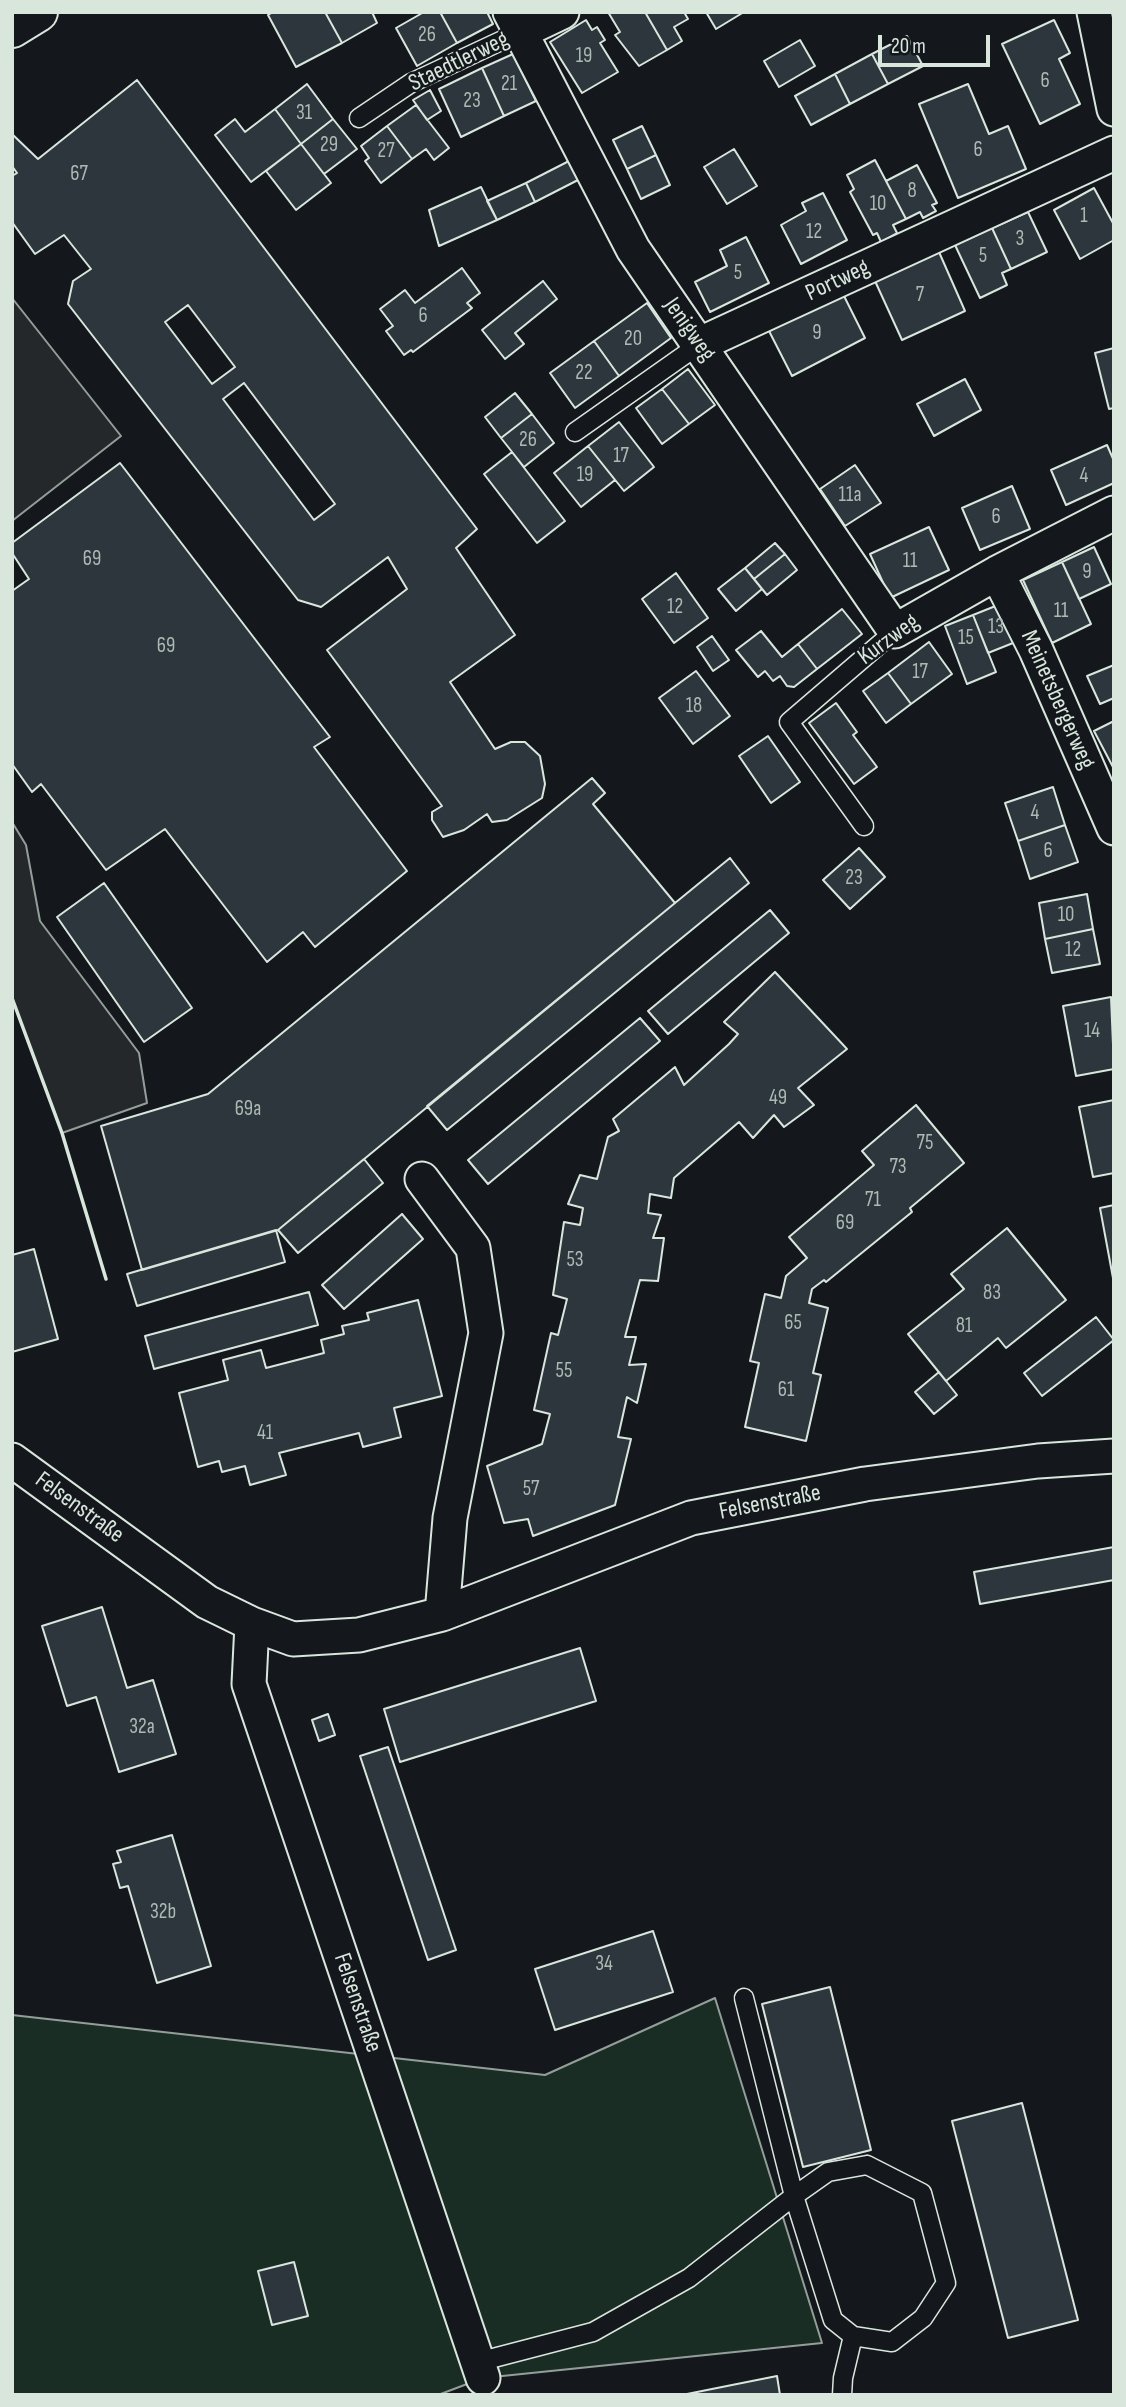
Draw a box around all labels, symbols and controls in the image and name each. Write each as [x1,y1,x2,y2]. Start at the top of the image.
scale bar [881,21,993,65]
house number: 26 [418,23,436,49]
street label: Staedtlerweg [404,25,514,99]
text: 20 m [891,34,926,59]
house number: 19 [576,44,592,70]
house number: 6 [1040,69,1050,95]
house number: 21 [501,72,517,98]
house number: 23 [463,89,481,115]
house number: 31 [296,101,312,127]
house number: 29 [320,133,338,159]
house number: 6 [973,138,983,164]
house number: 27 [377,139,395,165]
house number: 67 [70,162,88,188]
house number: 8 [907,179,917,205]
house number: 10 [870,192,886,218]
house number: 1 [1080,204,1088,230]
house number: 12 [806,220,822,246]
house number: 3 [1016,227,1024,253]
house number: 5 [979,244,987,270]
street label: Portweg [801,254,875,308]
house number: 5 [734,261,742,287]
house number: 7 [916,283,924,309]
street label: Jenigweg [657,293,721,367]
house number: 6 [418,304,428,330]
house number: 9 [812,321,822,347]
house number: 20 [624,327,642,353]
house number: 22 [575,361,593,387]
house number: 26 [519,428,537,454]
house number: 17 [613,444,629,470]
house number: 19 [577,463,593,489]
house number: 4 [1080,464,1088,490]
house number: 11a [839,483,861,509]
house number: 6 [991,505,1001,531]
house number: 69 [83,547,101,573]
house number: 11 [903,549,917,575]
house number: 9 [1082,560,1092,586]
house number: 12 [667,595,683,621]
house number: 11 [1054,599,1068,625]
street label: Kurzweg [853,608,925,672]
house number: 13 [988,615,1004,641]
house number: 15 [958,626,974,652]
street label: Meinetsbergerweg [1014,626,1100,774]
house number: 69 [157,634,175,660]
house number: 17 [912,660,928,686]
house number: 18 [686,694,702,720]
house number: 4 [1031,801,1039,827]
house number: 6 [1043,839,1053,865]
house number: 23 [845,866,863,892]
house number: 10 [1058,903,1074,929]
house number: 12 [1065,938,1081,964]
house number: 14 [1084,1019,1100,1045]
house number: 49 [769,1086,787,1112]
house number: 69a [235,1097,261,1123]
house number: 75 [917,1131,933,1157]
house number: 73 [889,1155,907,1181]
house number: 71 [865,1188,881,1214]
house number: 69 [836,1211,854,1237]
house number: 53 [566,1248,584,1274]
house number: 83 [983,1281,1001,1307]
house number: 65 [784,1311,802,1337]
house number: 81 [956,1314,972,1340]
house number: 55 [556,1359,572,1385]
house number: 61 [778,1378,794,1404]
house number: 41 [257,1421,273,1447]
street label: Felsenstraße [29,1466,129,1550]
house number: 57 [523,1477,539,1503]
street label: Felsenstraße [717,1479,823,1527]
house number: 32a [129,1715,155,1741]
house number: 32b [150,1900,176,1926]
street label: Felsenstraße [327,1950,387,2056]
house number: 34 [595,1952,613,1978]

